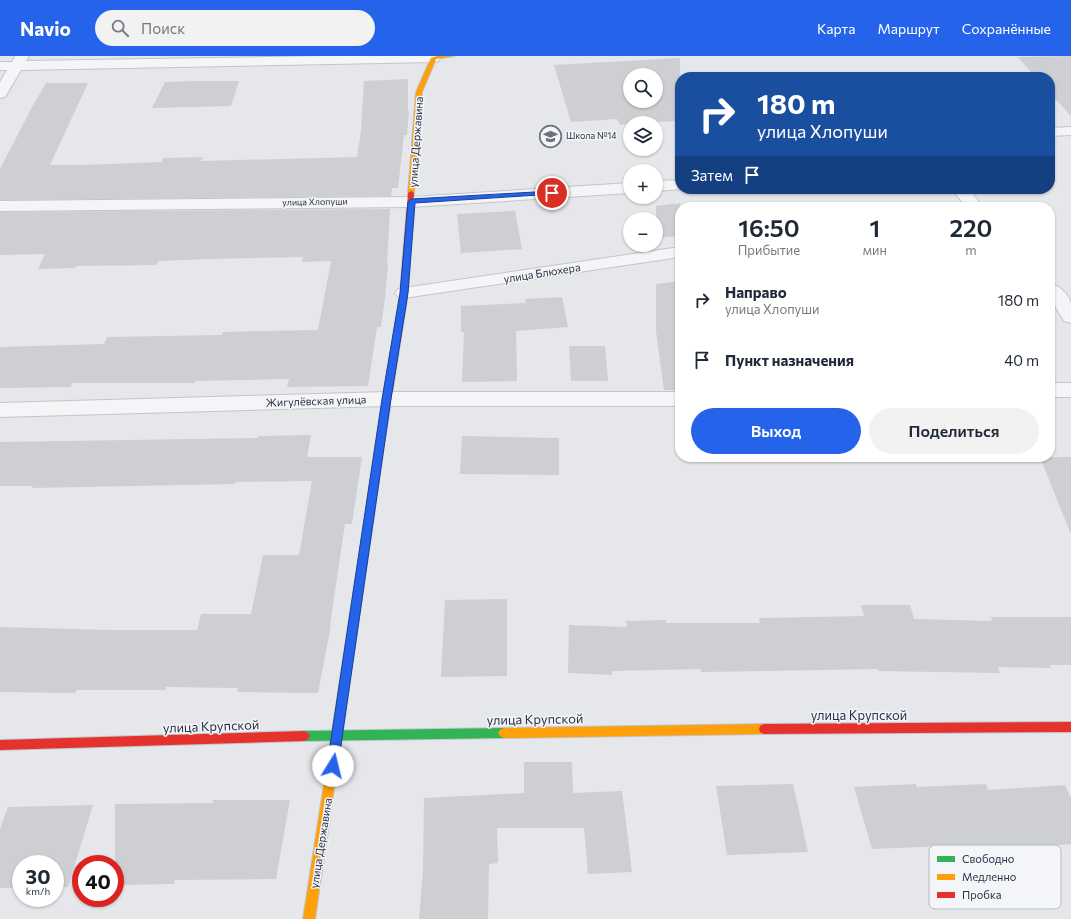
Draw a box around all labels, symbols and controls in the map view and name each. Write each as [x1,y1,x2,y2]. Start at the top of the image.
search box [95,10,375,46]
text: Navio [20,17,71,40]
icon: search [109,17,131,39]
text: Поиск [141,19,185,37]
text: Карта [817,20,855,37]
text: Маршрут [877,20,940,37]
text: Сохранённые [962,20,1051,37]
map controls [623,68,663,252]
button: search [623,68,663,108]
text: 180 m [757,86,835,120]
icon: right [691,88,743,140]
street label: улица Державина [406,96,425,188]
button: layers [623,116,663,156]
text: улица Хлопуши [757,120,888,142]
school or university icon: Школа №14 [538,123,564,149]
place label: Школа №14 [566,130,617,141]
button: + [623,164,663,204]
icon: arrive [741,164,763,186]
text: Затем [691,166,733,184]
pin [535,176,569,210]
icon: arrive [541,182,563,204]
street label: улица Хлопуши [282,195,348,208]
button: − [623,212,663,252]
text: 16:50 [738,213,800,242]
text: 1 [870,213,880,242]
text: 220 [950,213,992,242]
text: Прибытие [738,242,800,258]
text: мин [863,242,887,258]
text: m [965,242,977,258]
street label: улица Блюхера [503,260,581,285]
text: Направо [725,283,787,301]
icon: right [691,289,713,311]
text: 180 m [998,291,1039,309]
text: улица Хлопуши [725,301,820,317]
icon: arrive [691,349,713,371]
text: Пункт назначения [725,351,854,369]
text: 40 m [1004,351,1039,369]
street label: Жигулёвская улица [265,392,367,409]
button: Выход [691,408,861,454]
button: Поделиться [869,408,1039,454]
street label: улица Крупской [811,707,907,723]
street label: улица Крупской [487,710,583,728]
street label: улица Крупской [162,716,260,736]
position arrow [312,745,354,787]
street label: улица Державина [307,797,334,889]
legend [929,845,1061,909]
text: Свободно [962,852,1015,865]
speed limit sign: 40 [72,855,124,907]
text: 30 [26,864,50,888]
text: Медленно [962,870,1017,883]
text: km/h [26,885,50,897]
text: Пробка [962,888,1001,901]

